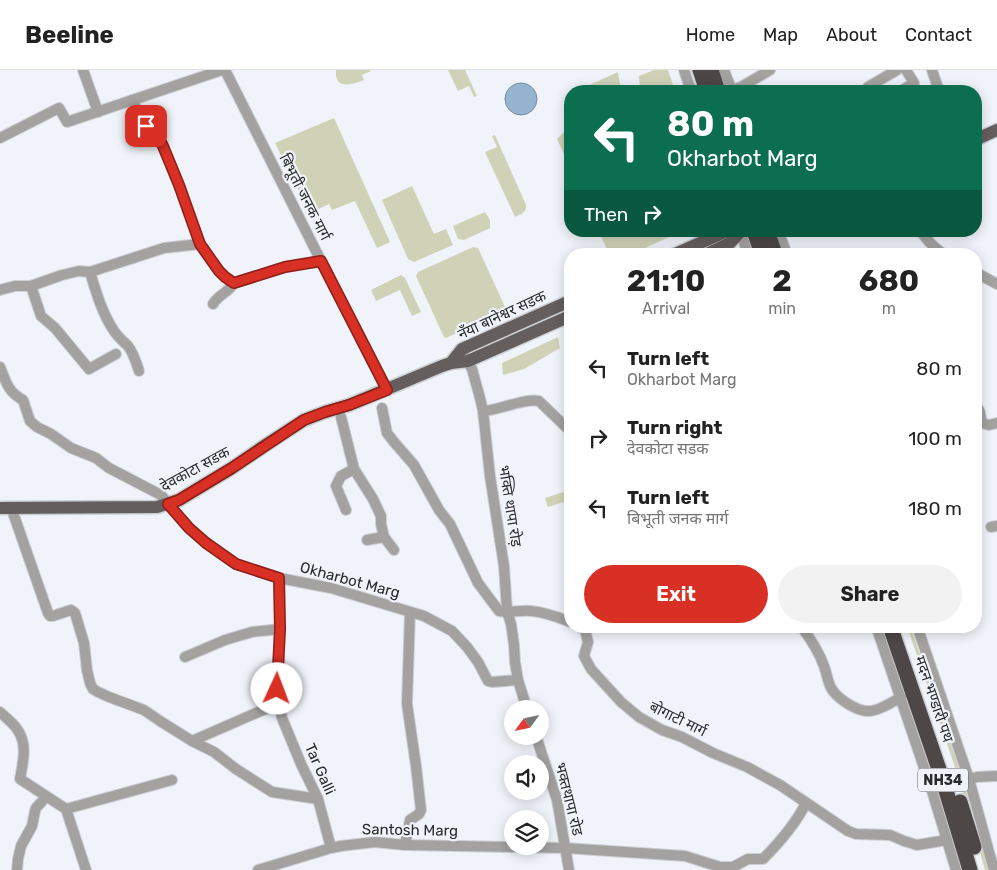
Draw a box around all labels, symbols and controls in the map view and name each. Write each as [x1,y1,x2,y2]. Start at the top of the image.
text: Beeline [25,21,114,49]
text: Home [686,24,735,46]
text: Map [763,24,798,46]
text: About [826,24,877,46]
text: Contact [905,24,972,46]
text: 80 m [667,103,754,145]
pin [125,105,167,147]
icon: left [584,105,649,170]
icon: arrive [132,112,160,140]
text: Okharbot Marg [667,145,818,172]
street label: बिभूती जनक मार्ग [275,151,335,245]
icon: right [638,200,666,228]
text: Then [584,203,628,226]
text: 21:10 [627,263,705,299]
text: 2 [772,263,792,299]
text: 680 [859,263,919,299]
street label: नँया बानेश्वर सडक [455,287,549,343]
text: Arrival [642,299,690,318]
text: min [768,299,796,318]
text: m [882,299,896,318]
text: Turn left [627,347,709,370]
icon: left [584,354,612,382]
text: 80 m [916,357,962,380]
text: Okharbot Marg [627,370,737,389]
text: Turn right [627,416,722,439]
icon: right [584,424,612,452]
text: 100 m [908,427,962,450]
text: देवकोटा सडक [627,439,709,458]
street label: देवकोटा सडक [157,442,233,495]
street label: भक्ति थापा रोड़ [495,464,525,549]
text: Turn left [627,486,709,509]
icon: left [584,494,612,522]
text: 180 m [908,497,962,520]
text: बिभूती जनक मार्ग [627,509,728,528]
street label: Okharbot Marg [298,558,402,602]
button: Exit [584,565,768,623]
button: Share [778,565,962,623]
street label: मदन भण्डारी पथ [911,653,957,745]
position arrow [250,662,302,714]
street label: बोगाटी मार्ग [647,697,710,741]
north arrow [504,700,549,745]
map controls [504,700,549,855]
street label: Tar Galli [301,741,339,797]
button: sound [504,755,549,800]
street label: भक्तथापा रोड [551,761,587,838]
road number: NH34 [918,768,968,792]
button: layers [504,810,549,855]
street label: Santosh Marg [362,820,458,840]

